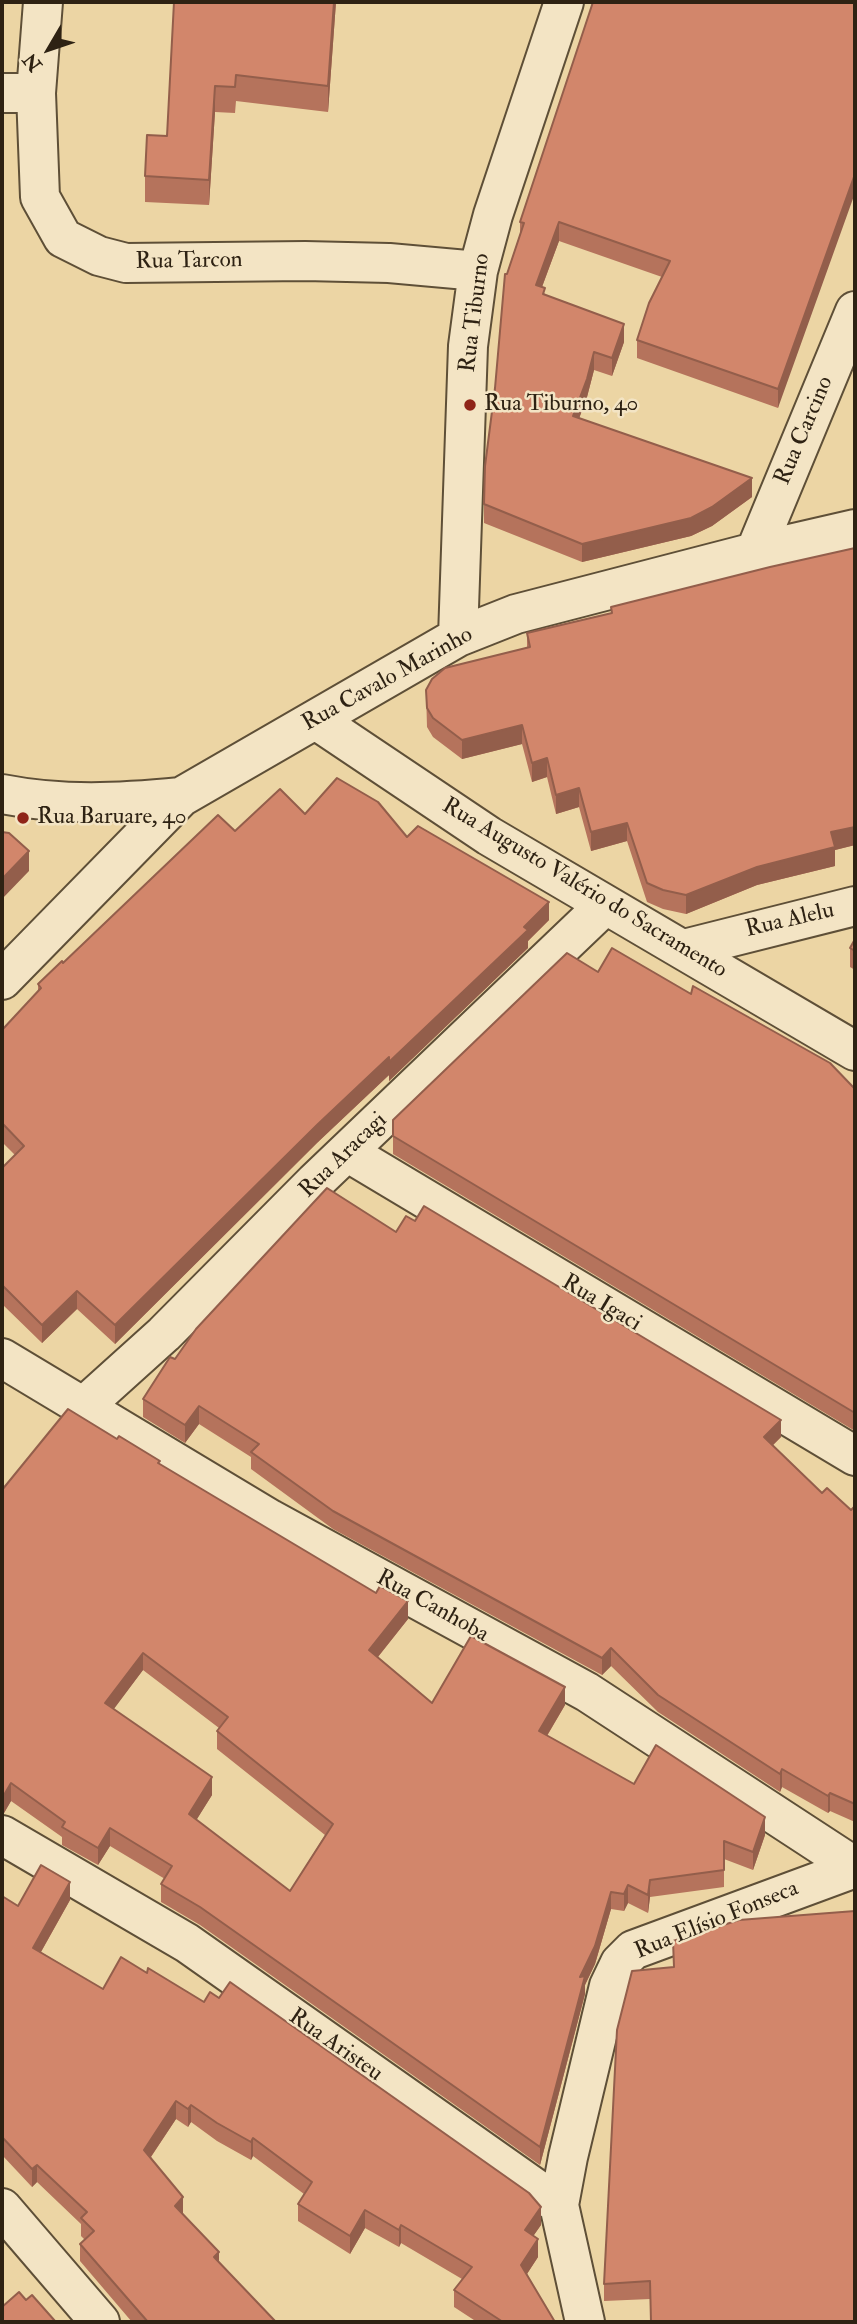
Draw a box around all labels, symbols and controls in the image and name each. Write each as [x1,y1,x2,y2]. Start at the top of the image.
north arrow [14,14,84,84]
text: N [18,48,47,76]
street label: Rua Tarcon [135,247,243,277]
street label: Rua Tiburno [455,252,497,374]
street label: Rua Carcino [770,373,840,489]
place label: Rua Tiburno, 40 [484,391,638,419]
marker: Rua Tiburno, 40 [462,397,478,413]
street label: Rua Cavalo Marinho [298,622,478,738]
street label: Rua Augusto Valério do Sacramento [437,793,731,985]
place label: Rua Baruare, 40 [37,804,186,832]
marker: Rua Baruare, 40 [15,810,31,826]
street label: Rua Alelu [743,897,837,945]
street label: Rua Aracagi [294,1107,394,1205]
street label: Rua Igaci [556,1270,646,1338]
street label: Rua Canhoba [371,1565,493,1649]
street label: Rua Elísio Fonseca [631,1876,803,1966]
street label: Rua Aristeu [283,2004,387,2088]

